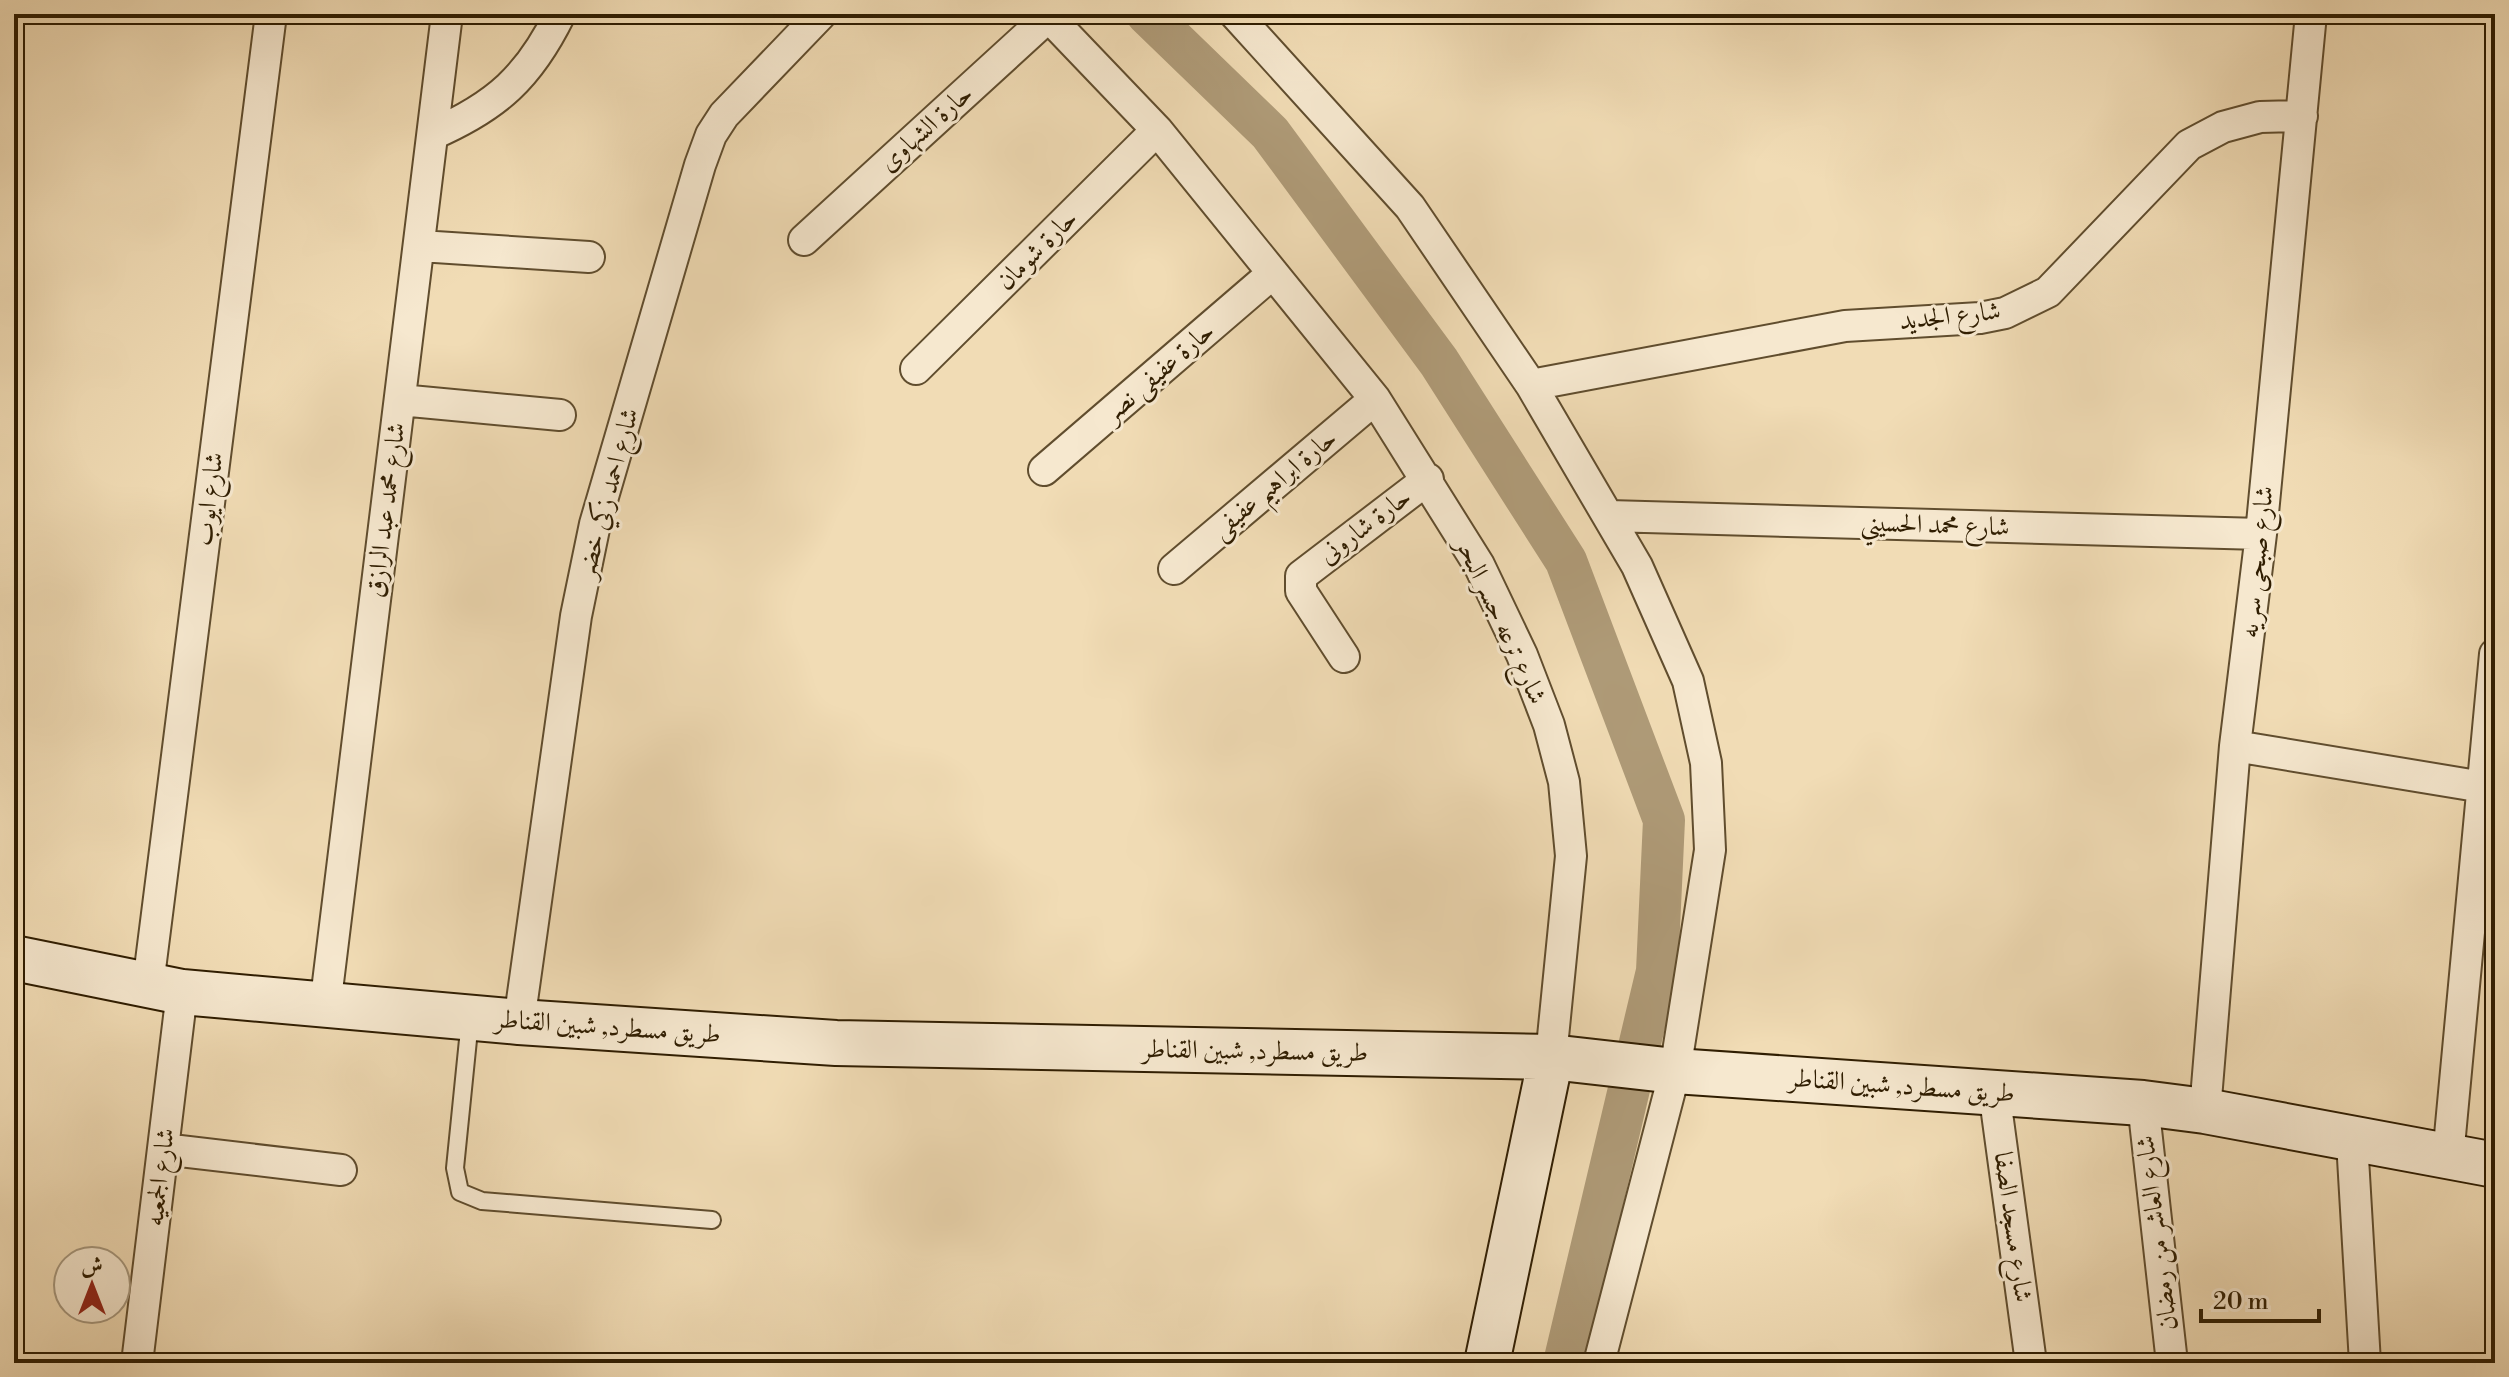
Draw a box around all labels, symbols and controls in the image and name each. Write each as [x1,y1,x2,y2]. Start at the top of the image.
street label: حارة الشهاوى [872,78,980,178]
street label: حارة شومان [990,203,1084,297]
street label: شارع الجديد [1898,295,2003,342]
street label: حارة عفيفى نصر [1095,315,1223,432]
street label: شارع احمد زكي خضر [568,404,651,586]
street label: شارع محمد عبد الرازق [359,421,418,600]
street label: حارة ابراهيم عفيفى [1205,422,1349,553]
street label: شارع ايوب [187,450,236,548]
street label: حارة شارونى [1312,481,1418,571]
street label: شارع صبحى سريه [2233,484,2286,640]
street label: شارع محمد الحسيني [1860,506,2010,551]
street label: شارع ترعه جسر البحر [1443,530,1553,711]
street label: طريق مسطرد, شبين القناطر [491,1003,722,1051]
street label: طريق مسطرد, شبين القناطر [1139,1033,1368,1069]
street label: طريق مسطرد, شبين القناطر [1785,1062,2016,1110]
street label: شارع الجمعيه [138,1126,187,1229]
street label: شارع العاشر من رمضان [2129,1133,2190,1332]
street label: شارع مسجد الصفا [1982,1150,2039,1305]
north arrow [52,1245,132,1325]
text: ش [81,1253,103,1280]
scale bar [2201,1273,2319,1323]
text: 20 m [2213,1287,2269,1317]

